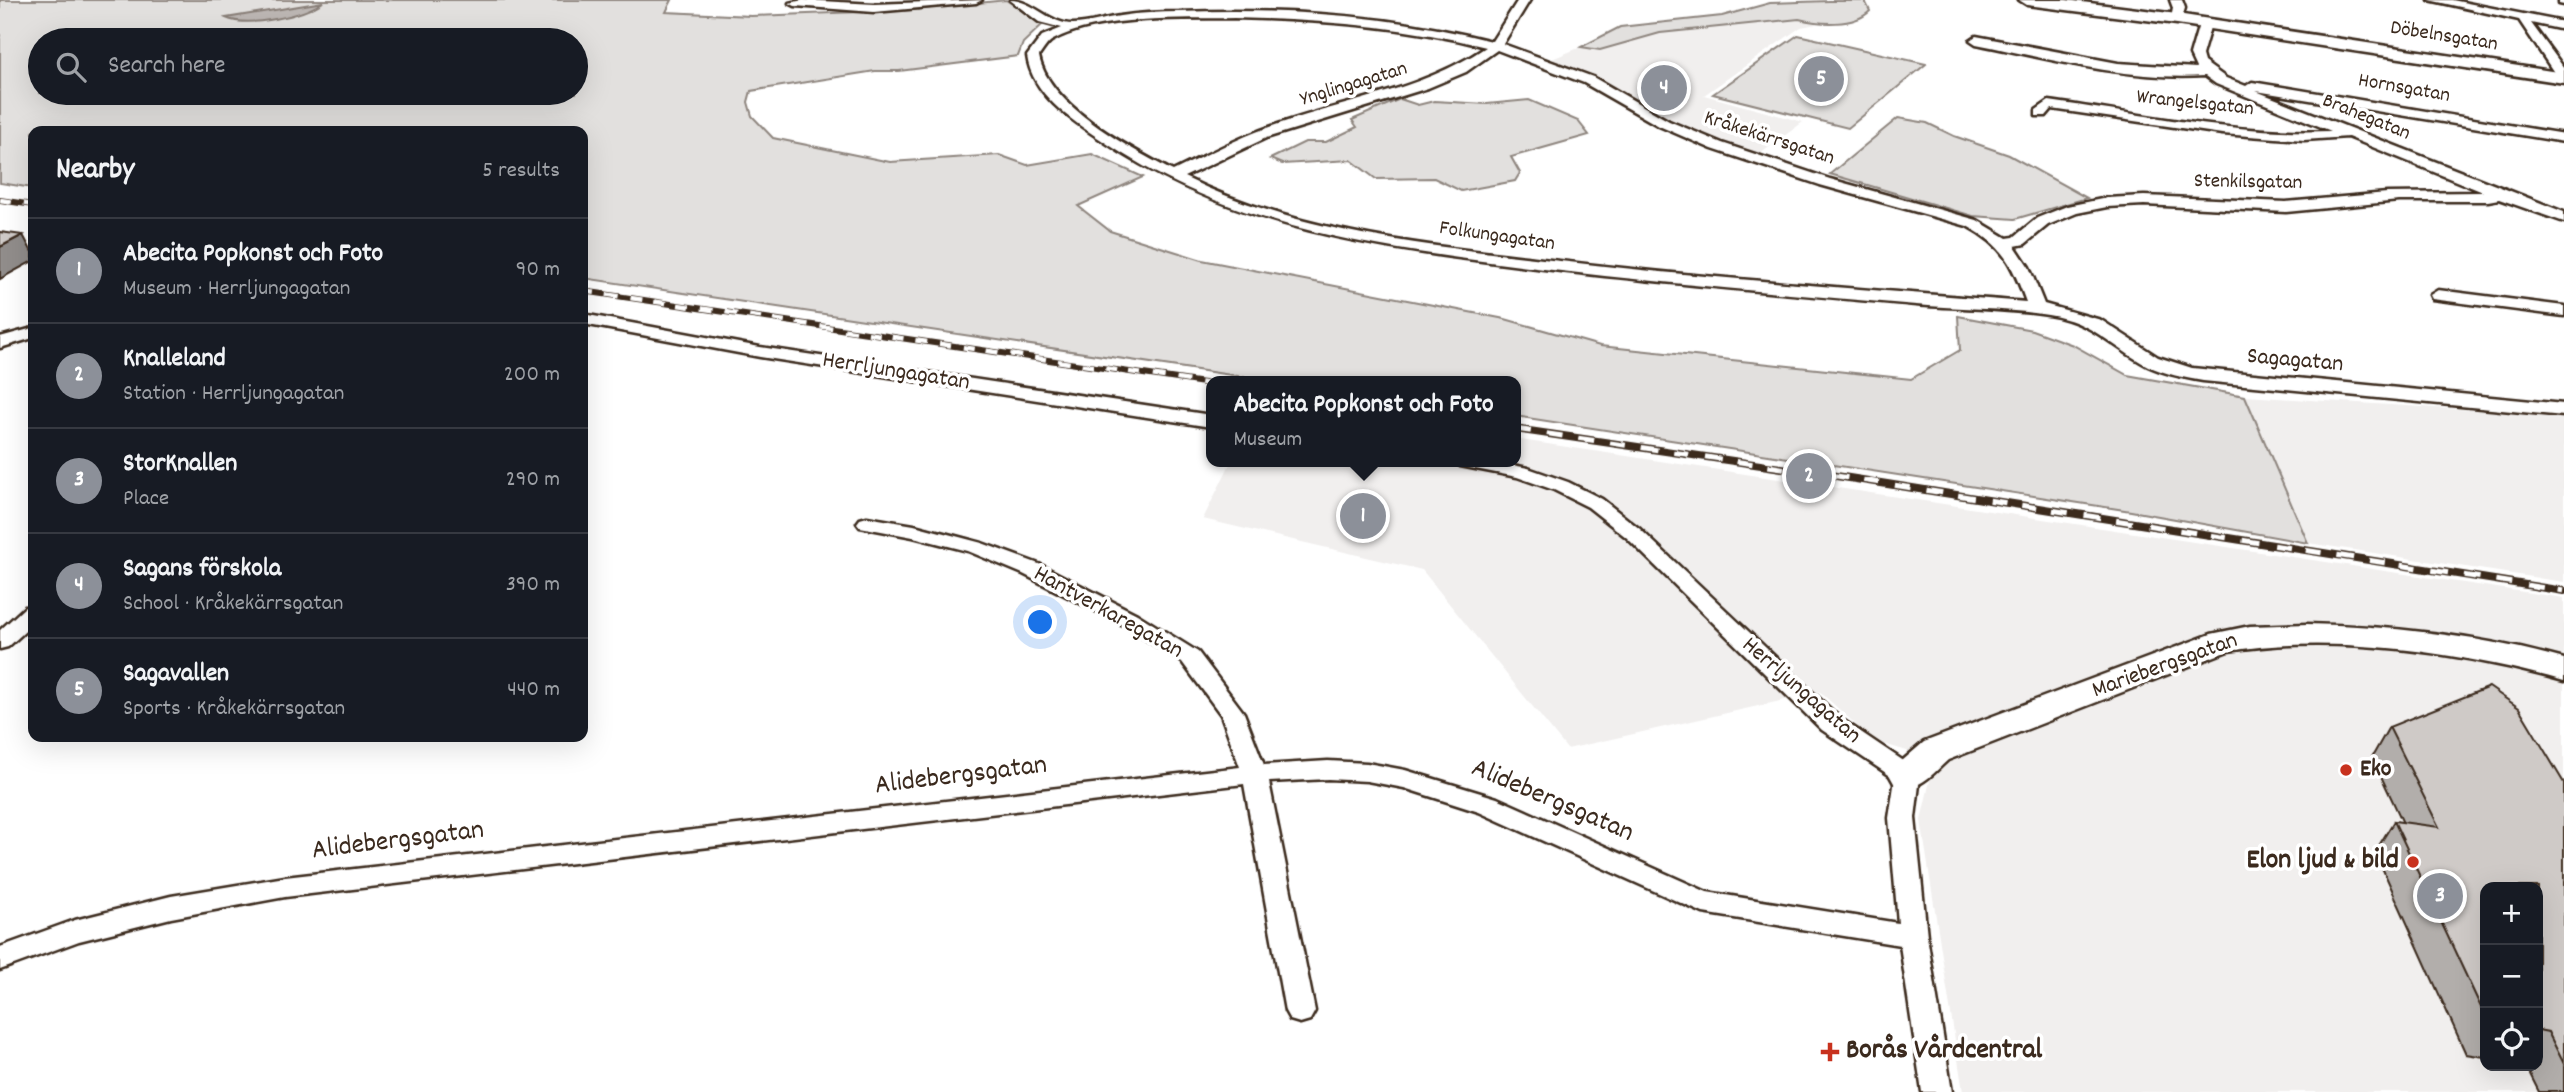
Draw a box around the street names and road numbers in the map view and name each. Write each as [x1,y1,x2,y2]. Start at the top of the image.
street label: Döbelnsgatan [2388,14,2500,60]
street label: Ynglingagatan [1297,54,1411,116]
street label: Hornsgatan [2356,66,2452,112]
street label: Wrangelsgatan [2135,83,2255,125]
street label: Brahegatan [2317,87,2415,149]
street label: Kråkekärrsgatan [1700,104,1838,174]
street label: Stenkilsgatan [2193,167,2303,199]
street label: Folkungagatan [1437,214,1557,260]
street label: Sagagatan [2245,340,2345,382]
street label: Herrljungagatan [820,344,972,400]
street label: Hantverkaregatan [1027,558,1189,668]
street label: Mariebergsgatan [2087,624,2243,708]
street label: Herrljungagatan [1734,629,1868,753]
street label: Alidebergsgatan [873,747,1049,807]
street label: Alidebergsgatan [1464,750,1640,854]
street label: Alidebergsgatan [310,812,486,872]

